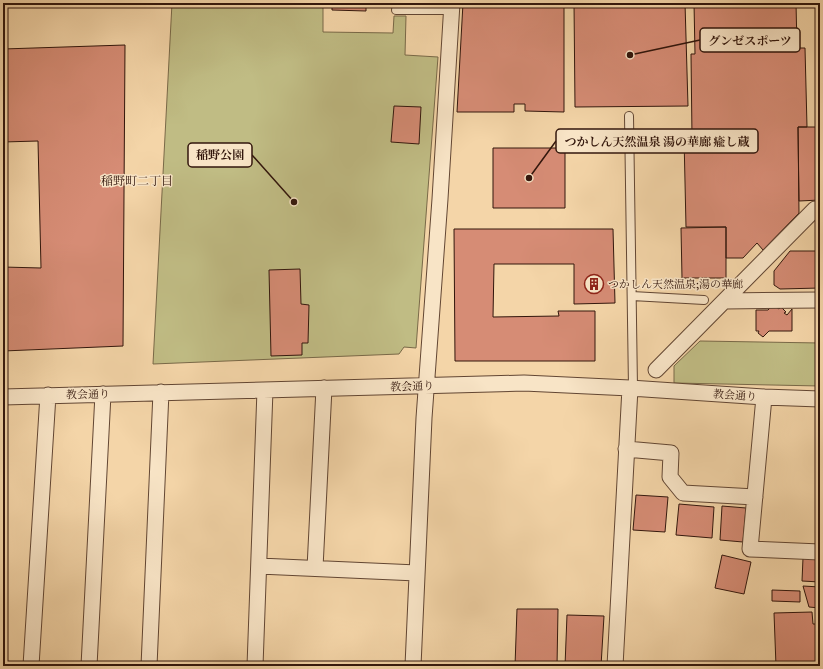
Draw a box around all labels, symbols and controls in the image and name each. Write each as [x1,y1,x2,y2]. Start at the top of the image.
callout: グンゼスポーツ [700,28,800,52]
text: グンゼスポーツ [708,34,792,48]
callout: つかしん天然温泉 湯の華廊 瘉し蔵 [556,129,758,153]
text: つかしん天然温泉 湯の華廊 瘉し蔵 [564,135,750,149]
callout: 稲野公園 [188,143,252,167]
text: 稲野公園 [196,148,244,162]
district label: 稲野町二丁目 [101,174,173,188]
building icon: つかしん天然温泉;湯の華廊 [583,273,605,295]
place label: つかしん天然温泉;湯の華廊 [608,278,743,291]
street label: 教会通り [390,379,434,394]
street label: 教会通り [713,387,757,404]
street label: 教会通り [66,388,110,401]

